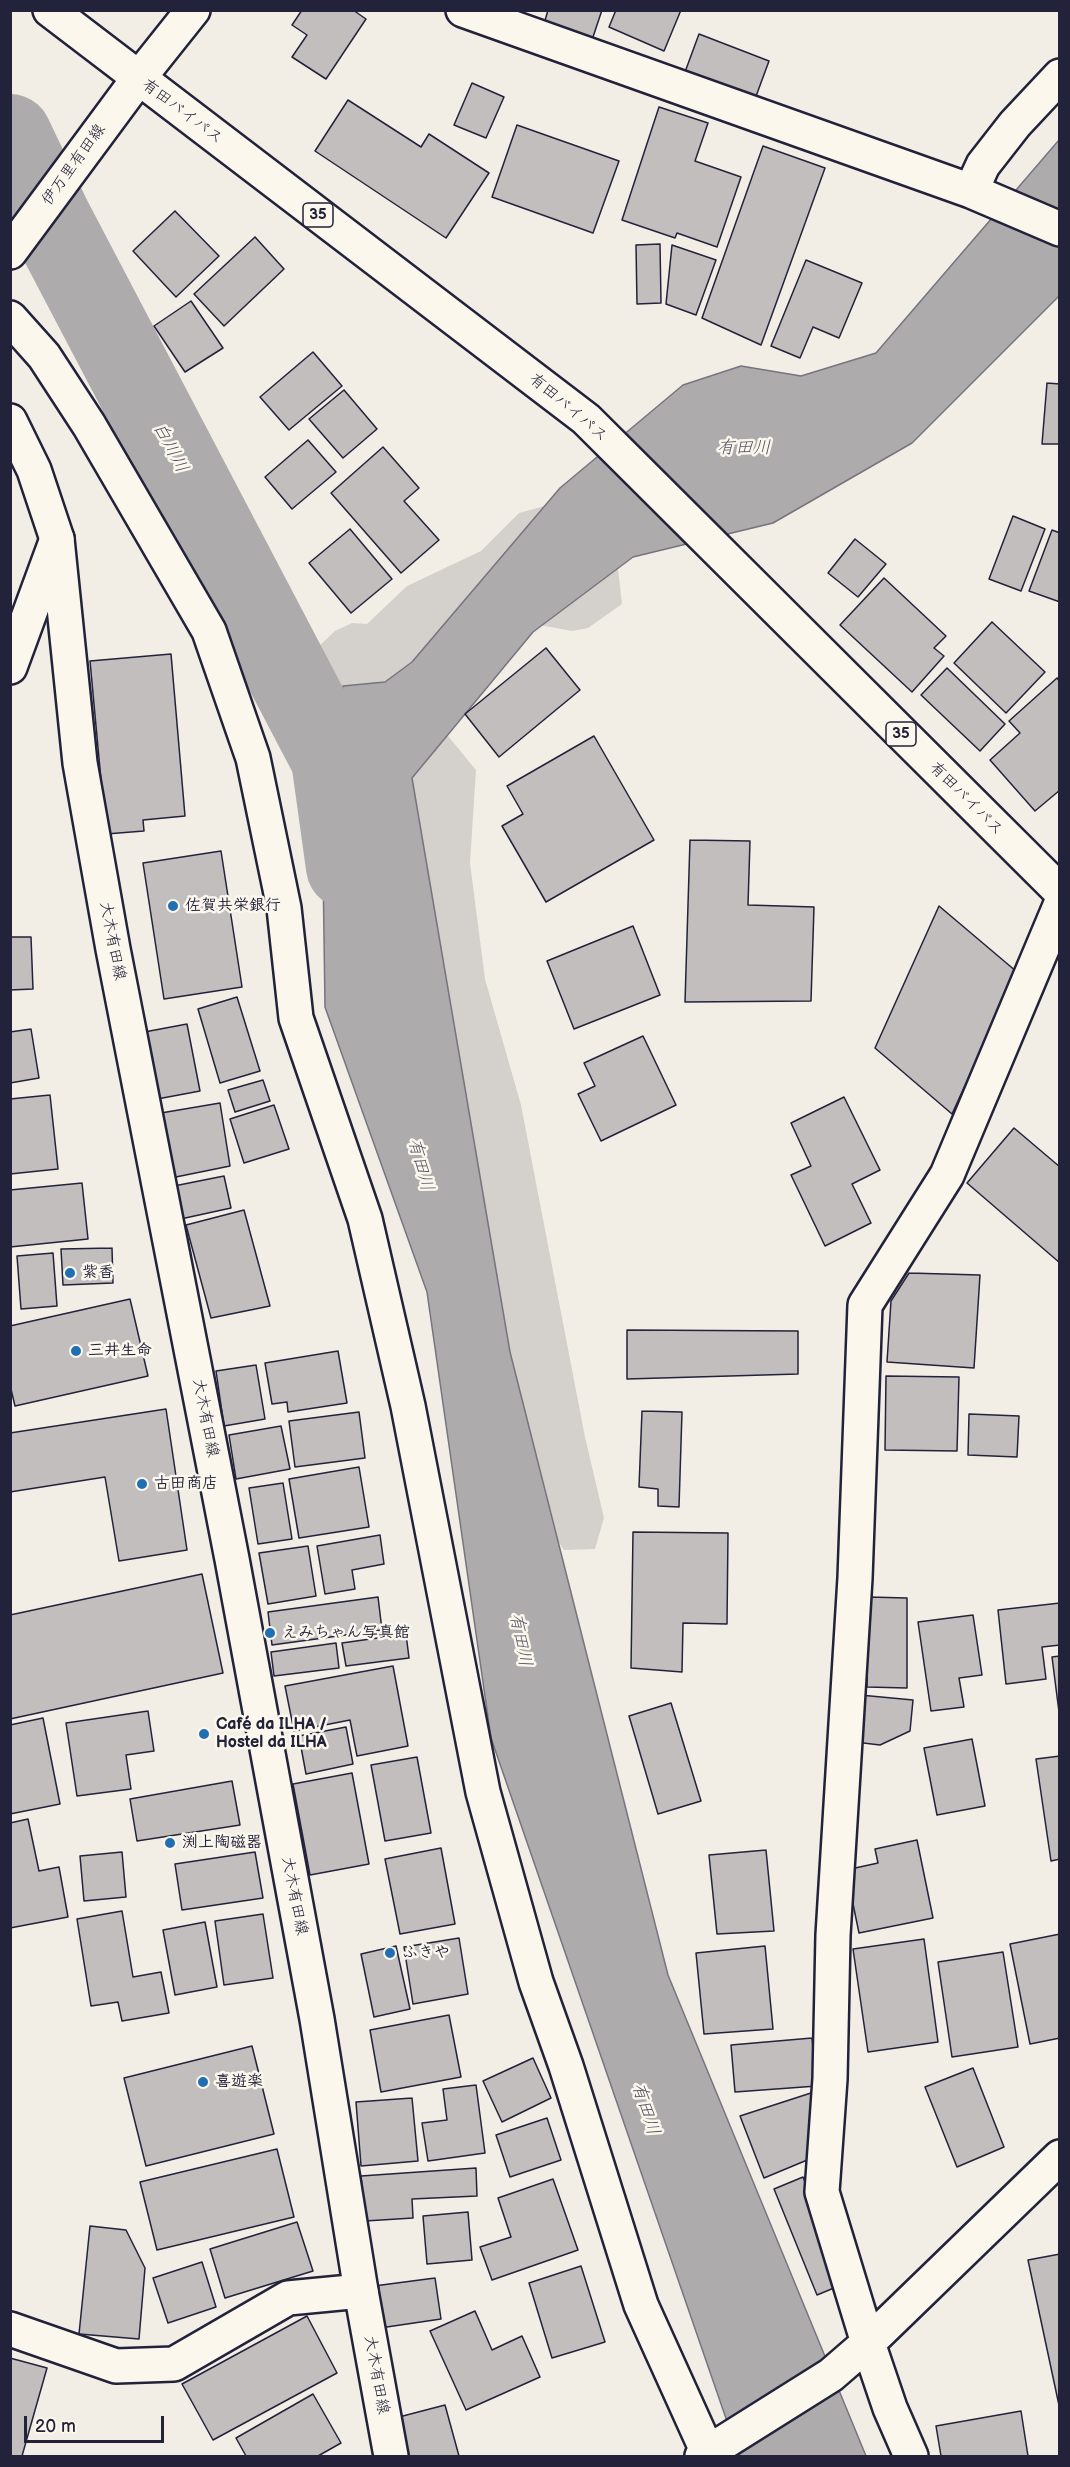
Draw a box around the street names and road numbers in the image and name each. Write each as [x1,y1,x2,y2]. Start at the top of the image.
street label: 有田バイパス [138,75,226,149]
street label: 伊万里有田線 [38,121,110,209]
road number: 35 [303,203,333,227]
street label: 有田バイパス [525,370,611,446]
road number: 35 [886,722,916,746]
street label: 有田バイパス [925,758,1007,840]
street label: 大木有田線 [95,900,129,982]
street label: 大木有田線 [188,1377,222,1459]
street label: 大木有田線 [277,1855,311,1937]
street label: 大木有田線 [360,2334,392,2416]

